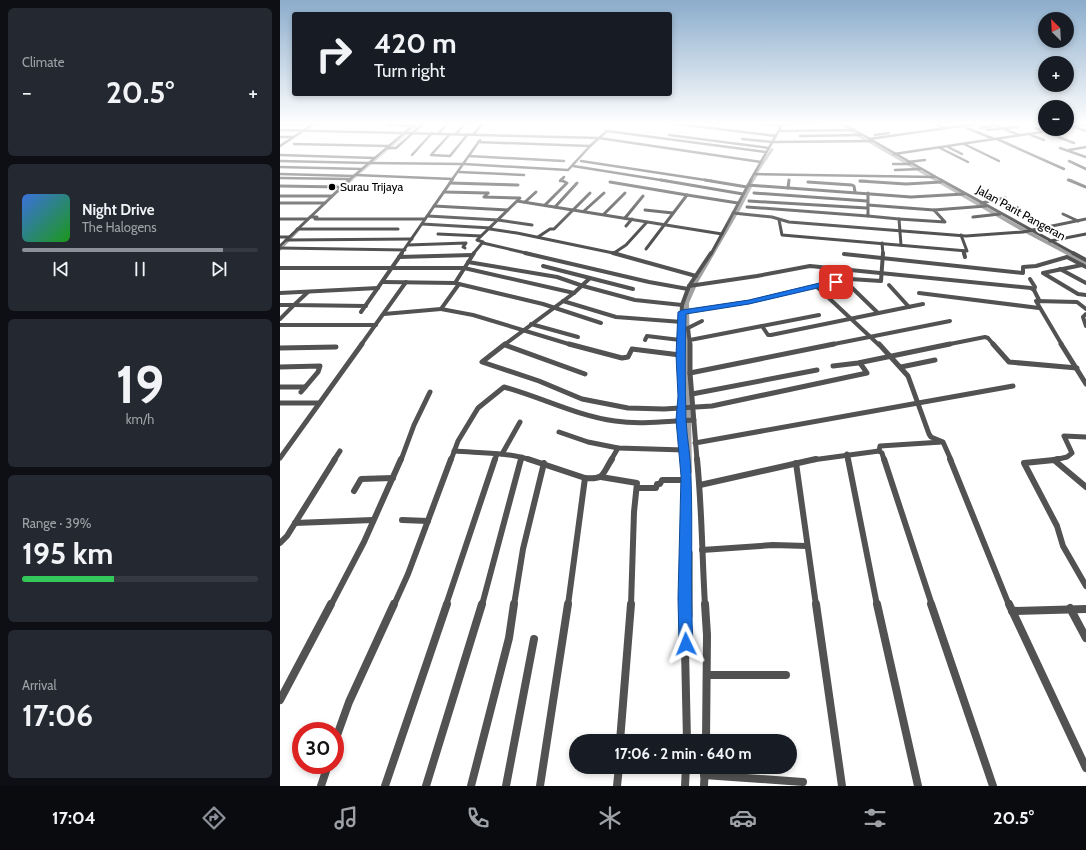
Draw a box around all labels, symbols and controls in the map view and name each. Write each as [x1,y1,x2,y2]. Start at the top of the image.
north arrow [1038,12,1074,48]
map controls [1038,12,1074,136]
text: 420 m [374,26,457,60]
icon: right [308,28,360,80]
text: Climate [22,54,64,70]
button: + [1038,56,1074,92]
text: Turn right [374,60,445,82]
text: 20.5° [106,74,174,111]
text: − [22,79,32,106]
text: + [248,79,258,106]
button: − [1038,100,1074,136]
place label: Surau Trijaya [340,179,403,194]
street label: Jalan Parit Pangeran [973,181,1069,243]
marker: Surau Trijaya [327,182,337,192]
text: Night Drive [82,201,155,219]
text: The Halogens [82,219,157,235]
icon: previous [50,258,72,280]
icon: pause [129,258,151,280]
icon: next [208,258,230,280]
pin [819,265,853,299]
icon: arrive [825,271,847,293]
text: 19 [116,353,164,416]
text: km/h [126,411,154,427]
text: Range · 39% [22,515,91,531]
text: 195 km [22,535,113,572]
position arrow [665,623,707,665]
text: Arrival [22,677,57,693]
text: 17:06 [22,697,93,734]
speed limit sign: 30 [292,722,344,774]
text: 17:06 · 2 min · 640 m [615,745,751,763]
icon: directions [200,804,228,832]
icon: music [332,804,360,832]
icon: phone [464,804,492,832]
icon: climate [596,804,624,832]
icon: car [729,804,757,832]
icon: filters [861,804,889,832]
text: 17:04 [52,807,96,829]
text: 20.5° [993,807,1034,829]

